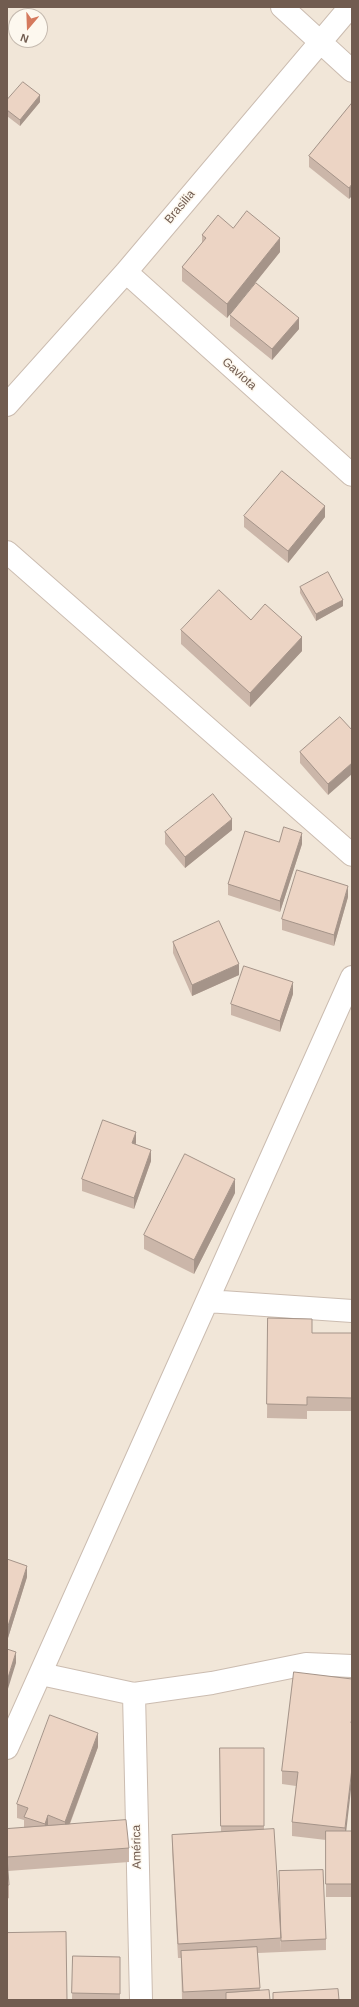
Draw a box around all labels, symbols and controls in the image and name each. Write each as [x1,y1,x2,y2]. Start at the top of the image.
north arrow [8,8,48,48]
text: N [19,31,30,45]
street label: Brasilia [162,187,198,227]
street label: Gaviota [219,355,259,393]
street label: América [129,1825,145,1869]

